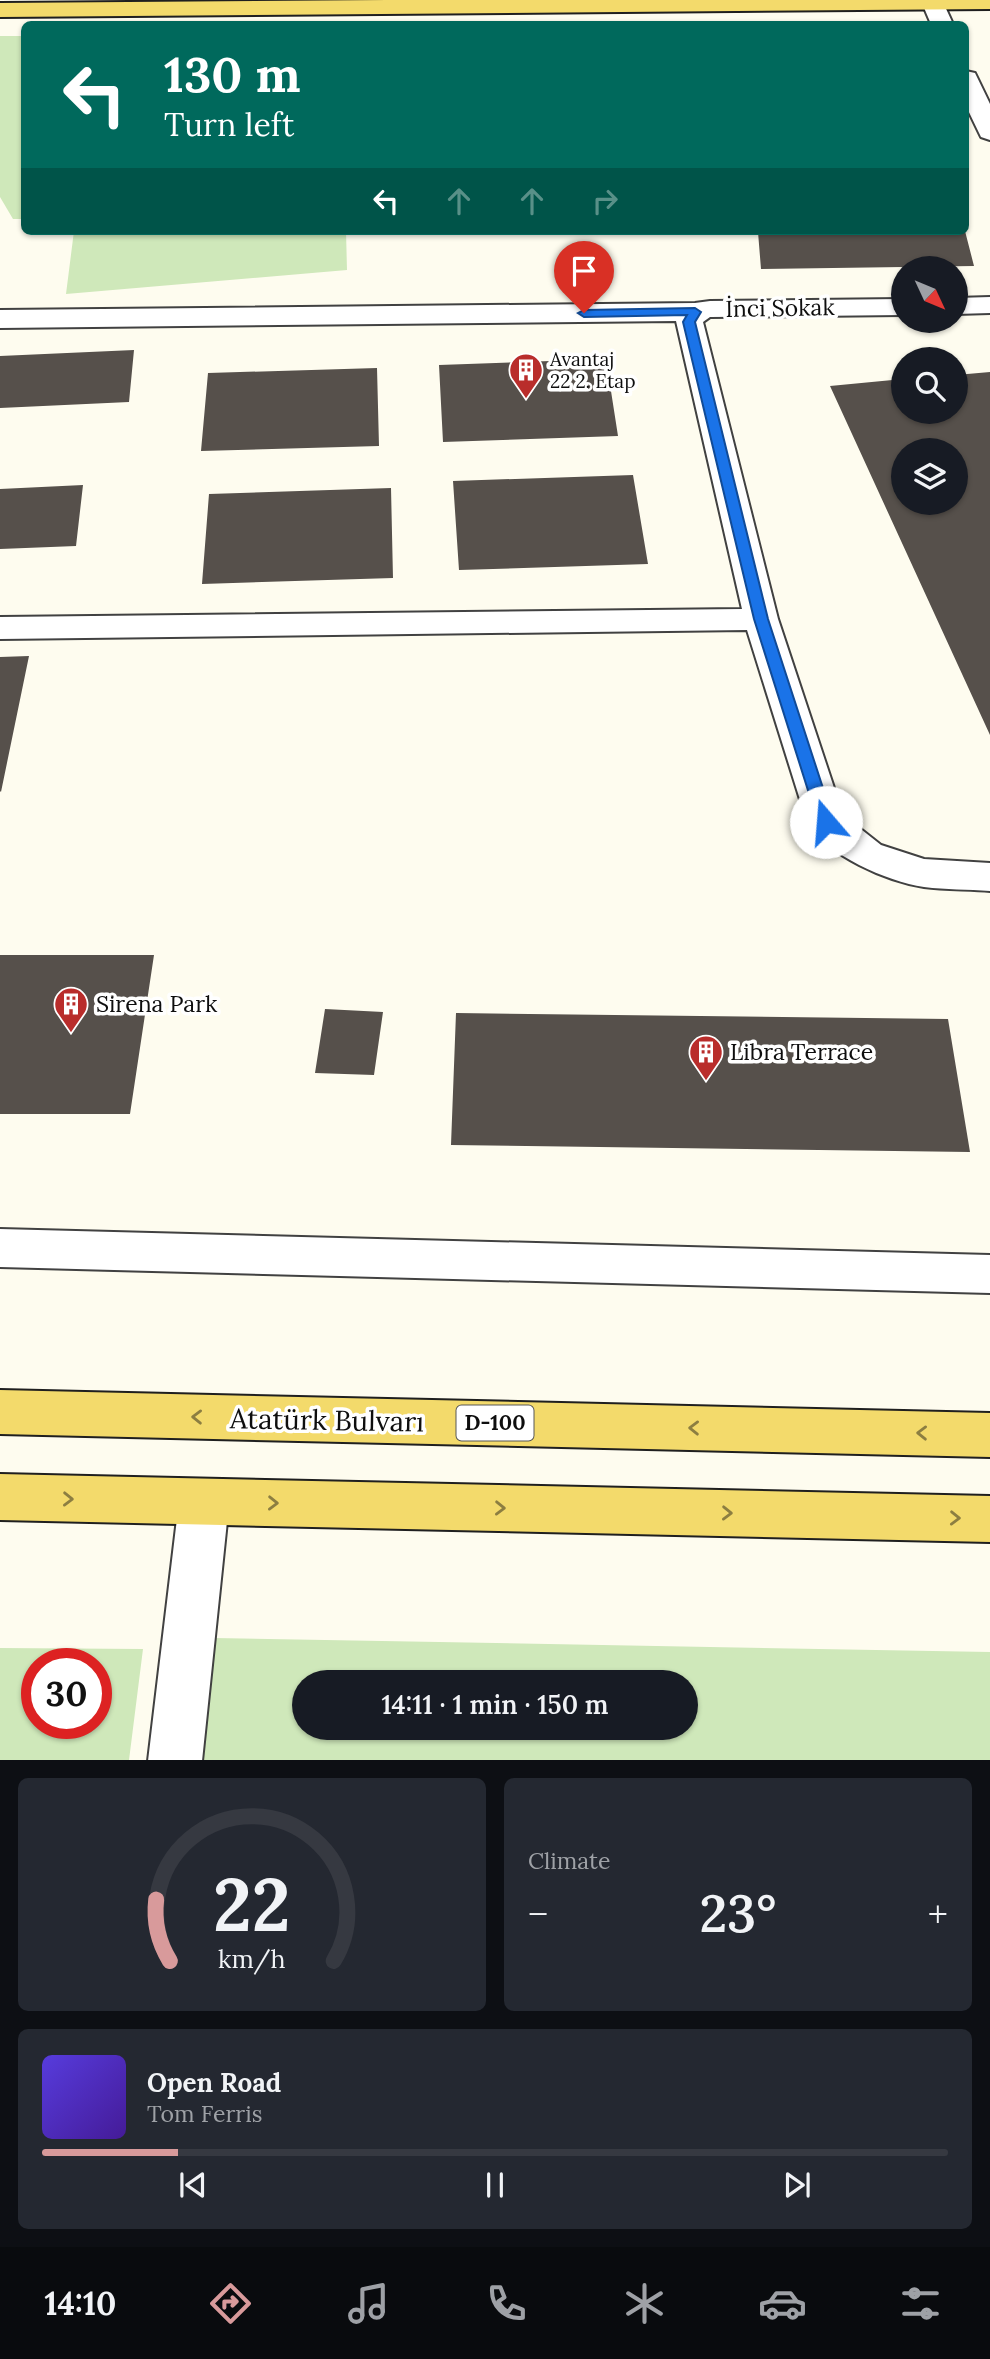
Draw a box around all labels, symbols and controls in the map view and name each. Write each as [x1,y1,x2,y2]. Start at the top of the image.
text: 130 m [164,43,300,105]
icon: left [49,49,140,140]
text: Turn left [164,104,294,145]
icon: left [367,182,405,220]
icon: ahead [440,182,478,220]
icon: ahead [513,182,551,220]
icon: right [586,182,624,220]
pin [554,241,614,313]
icon: arrive [565,252,603,290]
north arrow [891,256,968,332]
map controls [891,256,968,515]
street label: İnci Sokak [725,292,836,323]
place label: Avantaj 22 2. Etap [549,347,635,393]
button: search [891,347,968,424]
building icon: Avantaj 22 2. Etap [507,351,545,400]
button: layers [891,438,968,515]
position arrow [789,785,863,859]
building icon: Sirena Park [52,985,90,1034]
place label: Sirena Park [96,989,218,1018]
building icon: Libra Terrace [687,1033,725,1082]
place label: Libra Terrace [730,1037,873,1066]
street label: Atatürk Bulvarı [229,1400,424,1440]
road number: D-100 [456,1406,534,1440]
one-way arrow [192,1409,203,1424]
one-way arrow [689,1420,699,1436]
one-way arrow [916,1425,927,1441]
one-way arrow [63,1491,74,1507]
one-way arrow [267,1496,278,1511]
one-way arrow [495,1500,506,1516]
one-way arrow [722,1505,733,1520]
one-way arrow [950,1510,961,1526]
speed limit sign: 30 [21,1648,112,1739]
text: 14:11 · 1 min · 150 m [381,1688,609,1721]
text: Climate [528,1846,610,1875]
text: 22 [213,1858,291,1951]
text: 23° [700,1880,776,1946]
text: − [528,1890,548,1938]
text: + [928,1890,948,1938]
text: km/h [218,1942,286,1974]
text: Open Road [147,2066,281,2099]
text: Tom Ferris [147,2099,262,2128]
icon: previous [174,2166,212,2204]
icon: pause [476,2166,514,2204]
icon: next [778,2166,816,2204]
icon: directions [206,2279,255,2328]
icon: music [344,2279,393,2328]
icon: phone [482,2279,531,2328]
icon: climate [620,2279,669,2328]
icon: car [758,2279,807,2328]
icon: filters [896,2279,945,2328]
text: 14:10 [45,2283,116,2324]

